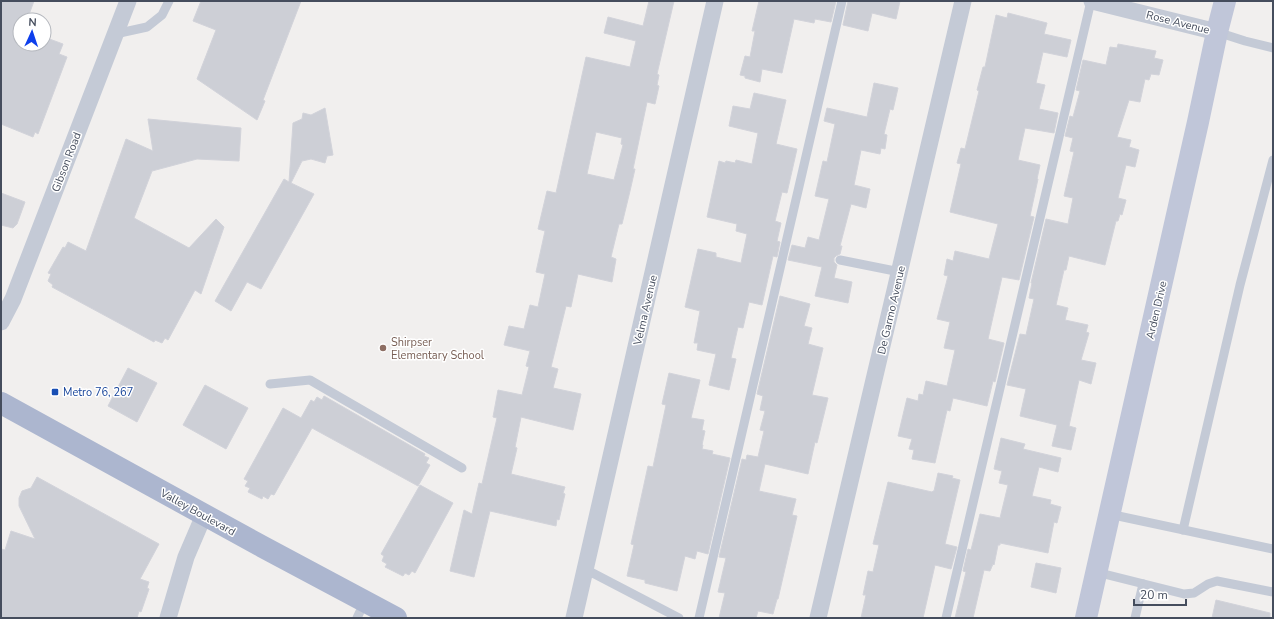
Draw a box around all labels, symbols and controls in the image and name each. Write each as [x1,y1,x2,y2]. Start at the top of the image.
street label: Rose Avenue [1145,7,1211,38]
north arrow [12,12,52,52]
text: N [28,15,37,30]
street label: Gibson Road [48,130,85,194]
street label: De Garmo Avenue [874,264,909,356]
street label: Velma Avenue [630,273,661,348]
street label: Arden Drive [1143,279,1170,341]
place label: Shirpser Elementary School [391,335,485,363]
marker: Shirpser Elementary School [378,343,388,353]
place label: Metro 76, 267 [63,385,133,400]
marker: Metro 76, 267 [50,387,60,397]
street label: Valley Boulevard [157,485,238,539]
scale bar [1134,581,1186,607]
text: 20 m [1140,587,1168,603]

